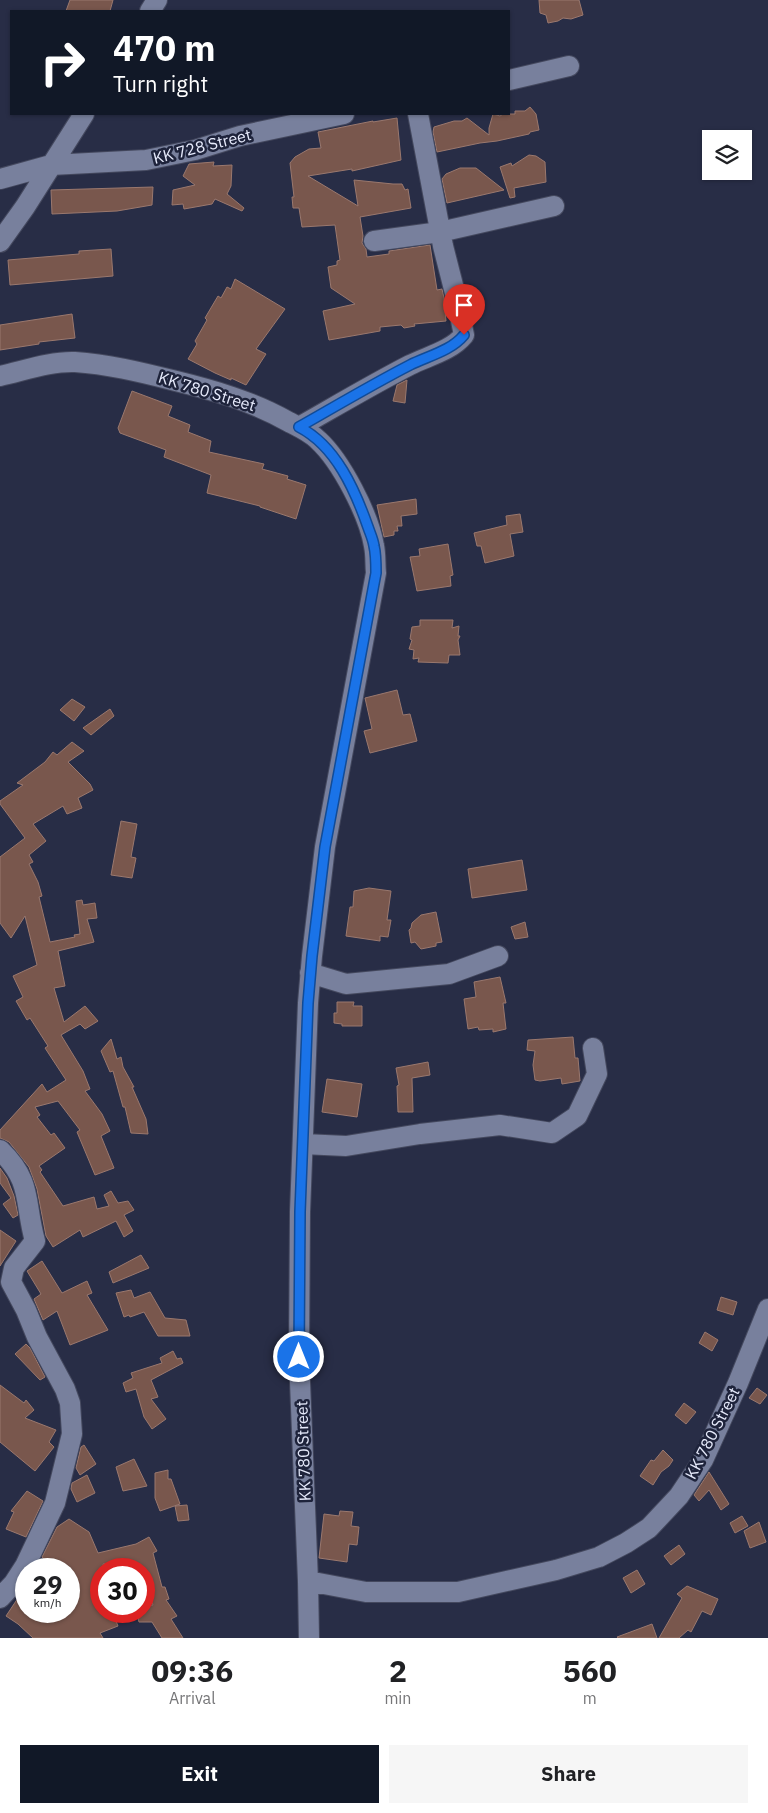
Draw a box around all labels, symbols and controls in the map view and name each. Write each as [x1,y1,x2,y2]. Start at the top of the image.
text: 470 m [113,25,216,71]
icon: right [30,30,95,95]
text: Turn right [113,69,208,98]
street label: KK 728 Street [151,124,253,168]
map controls [702,130,752,180]
button: layers [702,130,752,180]
pin [443,284,485,335]
icon: arrive [450,291,478,319]
street label: KK 780 Street [156,367,258,415]
position arrow [272,1330,324,1382]
street label: KK 780 Street [680,1384,744,1482]
street label: KK 780 Street [291,1400,315,1502]
speed limit sign: 30 [90,1558,155,1623]
text: 29 [32,1568,63,1601]
text: km/h [33,1595,62,1610]
text: 09:36 [151,1651,233,1690]
text: 2 [389,1651,407,1690]
text: 560 [563,1651,617,1690]
text: Arrival [169,1688,216,1708]
text: min [384,1688,411,1708]
text: m [583,1688,597,1708]
button: Exit [20,1745,379,1803]
button: Share [389,1745,748,1803]

